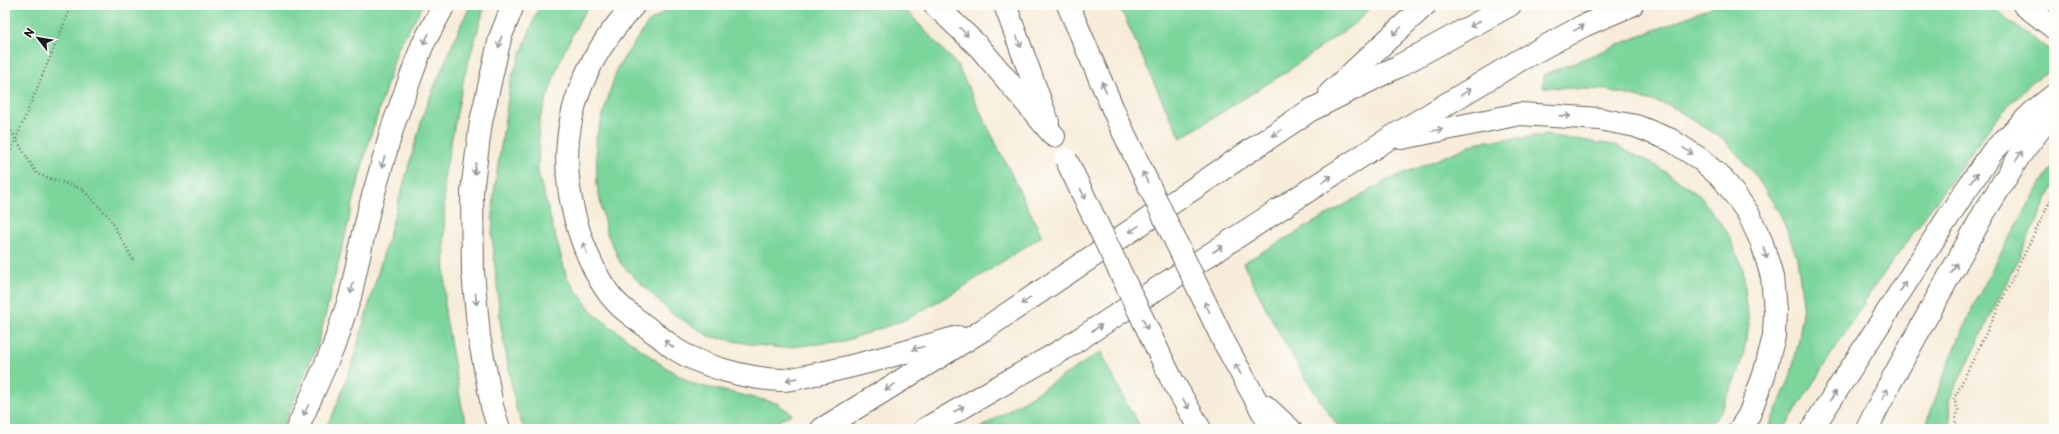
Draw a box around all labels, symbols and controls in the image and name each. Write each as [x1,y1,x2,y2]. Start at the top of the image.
north arrow [18,18,58,58]
one-way arrow [1470,21,1482,28]
text: N [19,24,39,41]
one-way arrow [1573,24,1585,31]
one-way arrow [959,27,969,37]
one-way arrow [1392,27,1402,36]
one-way arrow [422,33,429,45]
one-way arrow [495,35,503,48]
one-way arrow [1015,35,1023,47]
one-way arrow [1099,81,1107,93]
one-way arrow [1460,88,1472,96]
one-way arrow [1558,113,1571,120]
one-way arrow [1430,126,1443,134]
one-way arrow [1272,129,1283,137]
one-way arrow [1682,147,1693,155]
one-way arrow [2015,150,2023,161]
one-way arrow [379,155,386,168]
one-way arrow [471,162,479,175]
one-way arrow [1141,171,1148,183]
one-way arrow [1970,173,1978,184]
one-way arrow [1321,175,1332,183]
one-way arrow [1080,187,1087,199]
one-way arrow [1129,225,1140,233]
one-way arrow [581,243,589,255]
one-way arrow [1212,245,1223,254]
one-way arrow [1762,246,1769,259]
one-way arrow [1950,262,1958,274]
one-way arrow [347,281,355,294]
one-way arrow [1899,281,1907,292]
one-way arrow [472,292,479,305]
one-way arrow [1021,297,1032,305]
one-way arrow [1203,301,1210,313]
one-way arrow [1142,317,1149,329]
one-way arrow [1091,323,1102,332]
one-way arrow [664,339,675,348]
one-way arrow [912,345,925,352]
one-way arrow [1234,363,1241,375]
one-way arrow [786,375,799,383]
one-way arrow [884,384,896,392]
one-way arrow [1882,388,1889,400]
one-way arrow [1829,391,1837,402]
one-way arrow [1182,398,1190,410]
one-way arrow [302,403,309,415]
one-way arrow [953,405,965,413]

